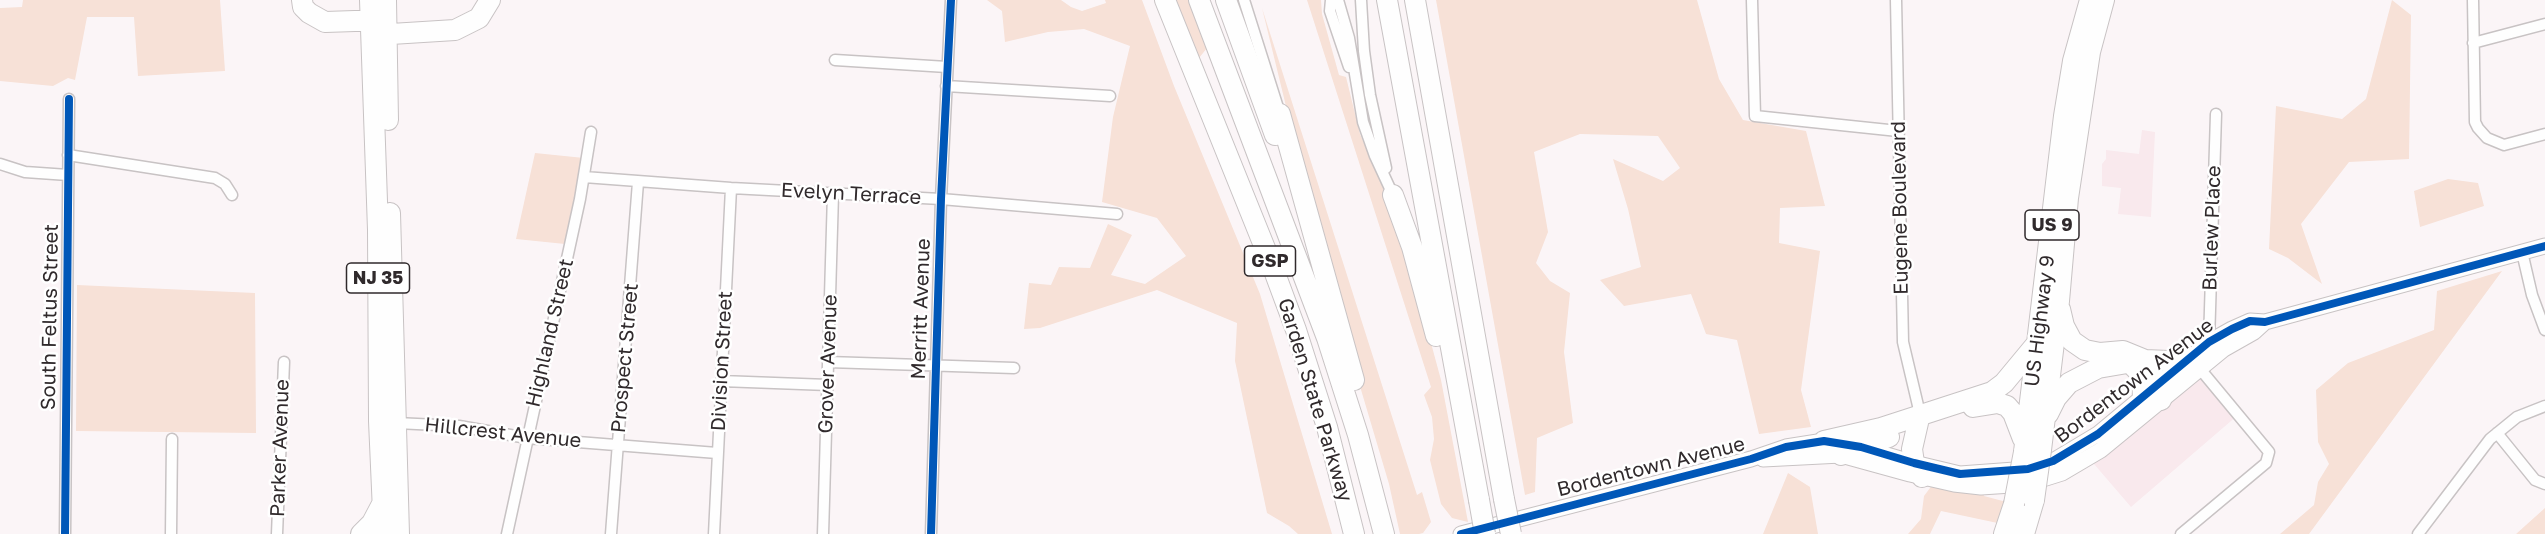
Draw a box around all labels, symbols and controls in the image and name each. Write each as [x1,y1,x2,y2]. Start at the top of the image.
street label: Eugene Boulevard [1886,121,1914,295]
street label: Burlew Place [2198,165,2226,291]
street label: Evelyn Terrace [780,178,922,210]
road number: US 9 [2025,210,2079,240]
street label: South Feltus Street [36,224,64,410]
street label: Merritt Avenue [907,238,935,380]
road number: GSP [1244,246,1296,276]
street label: US Highway 9 [2020,254,2060,388]
street label: Highland Street [521,256,579,410]
road number: NJ 35 [346,263,410,293]
street label: Prospect Street [606,282,644,434]
street label: Division Street [706,290,738,432]
street label: Grover Avenue [814,294,842,434]
street label: Garden State Parkway [1273,295,1357,505]
street label: Bordentown Avenue [2050,313,2218,449]
street label: Parker Avenue [266,379,294,517]
street label: Hillcrest Avenue [423,413,583,453]
street label: Bordentown Avenue [1555,432,1747,502]

